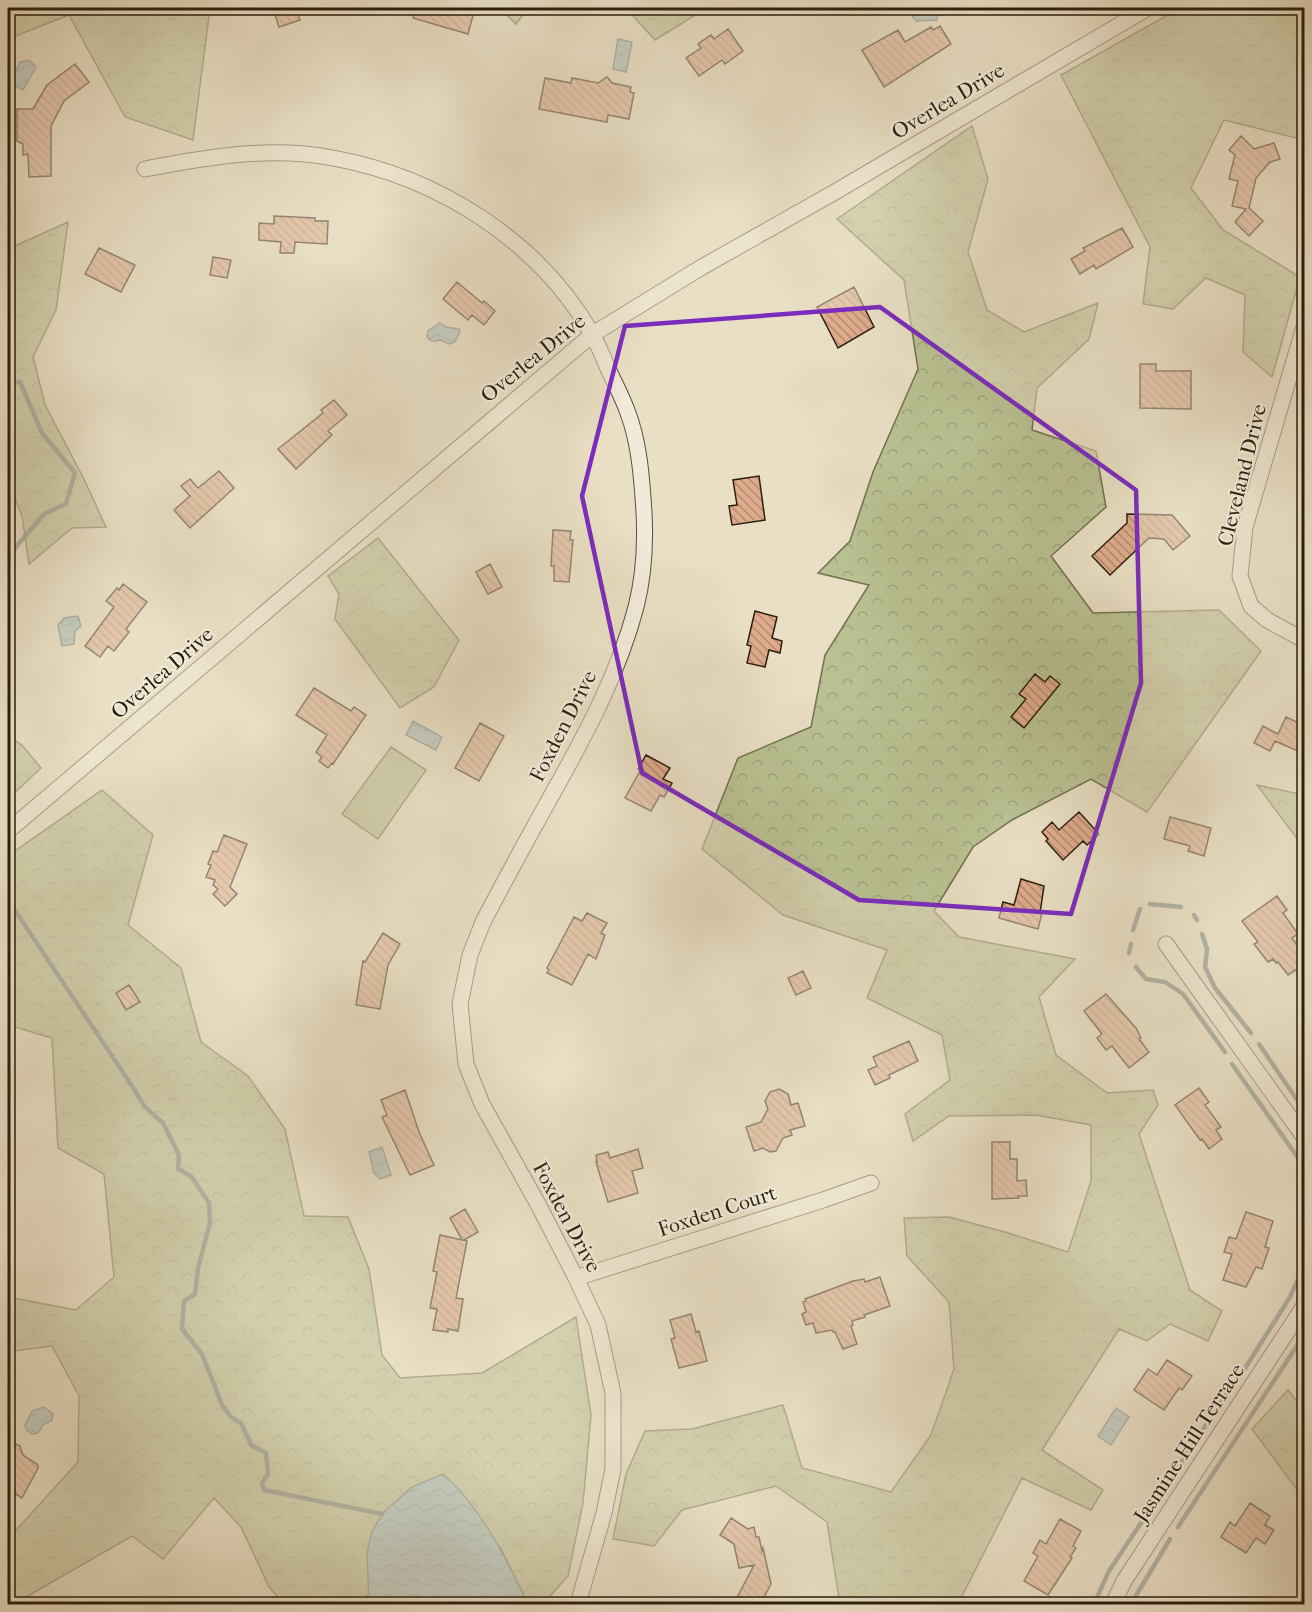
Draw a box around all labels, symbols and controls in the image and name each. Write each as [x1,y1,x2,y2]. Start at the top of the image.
street label: Overlea Drive [887,58,1009,144]
street label: Overlea Drive [476,309,590,407]
street label: Cleveland Drive [1213,402,1271,548]
street label: Overlea Drive [106,622,218,724]
street label: Foxden Drive [525,666,601,786]
street label: Foxden Drive [528,1158,606,1276]
street label: Foxden Court [655,1180,780,1241]
street label: Jasmine Hill Terrace [1128,1359,1249,1529]

